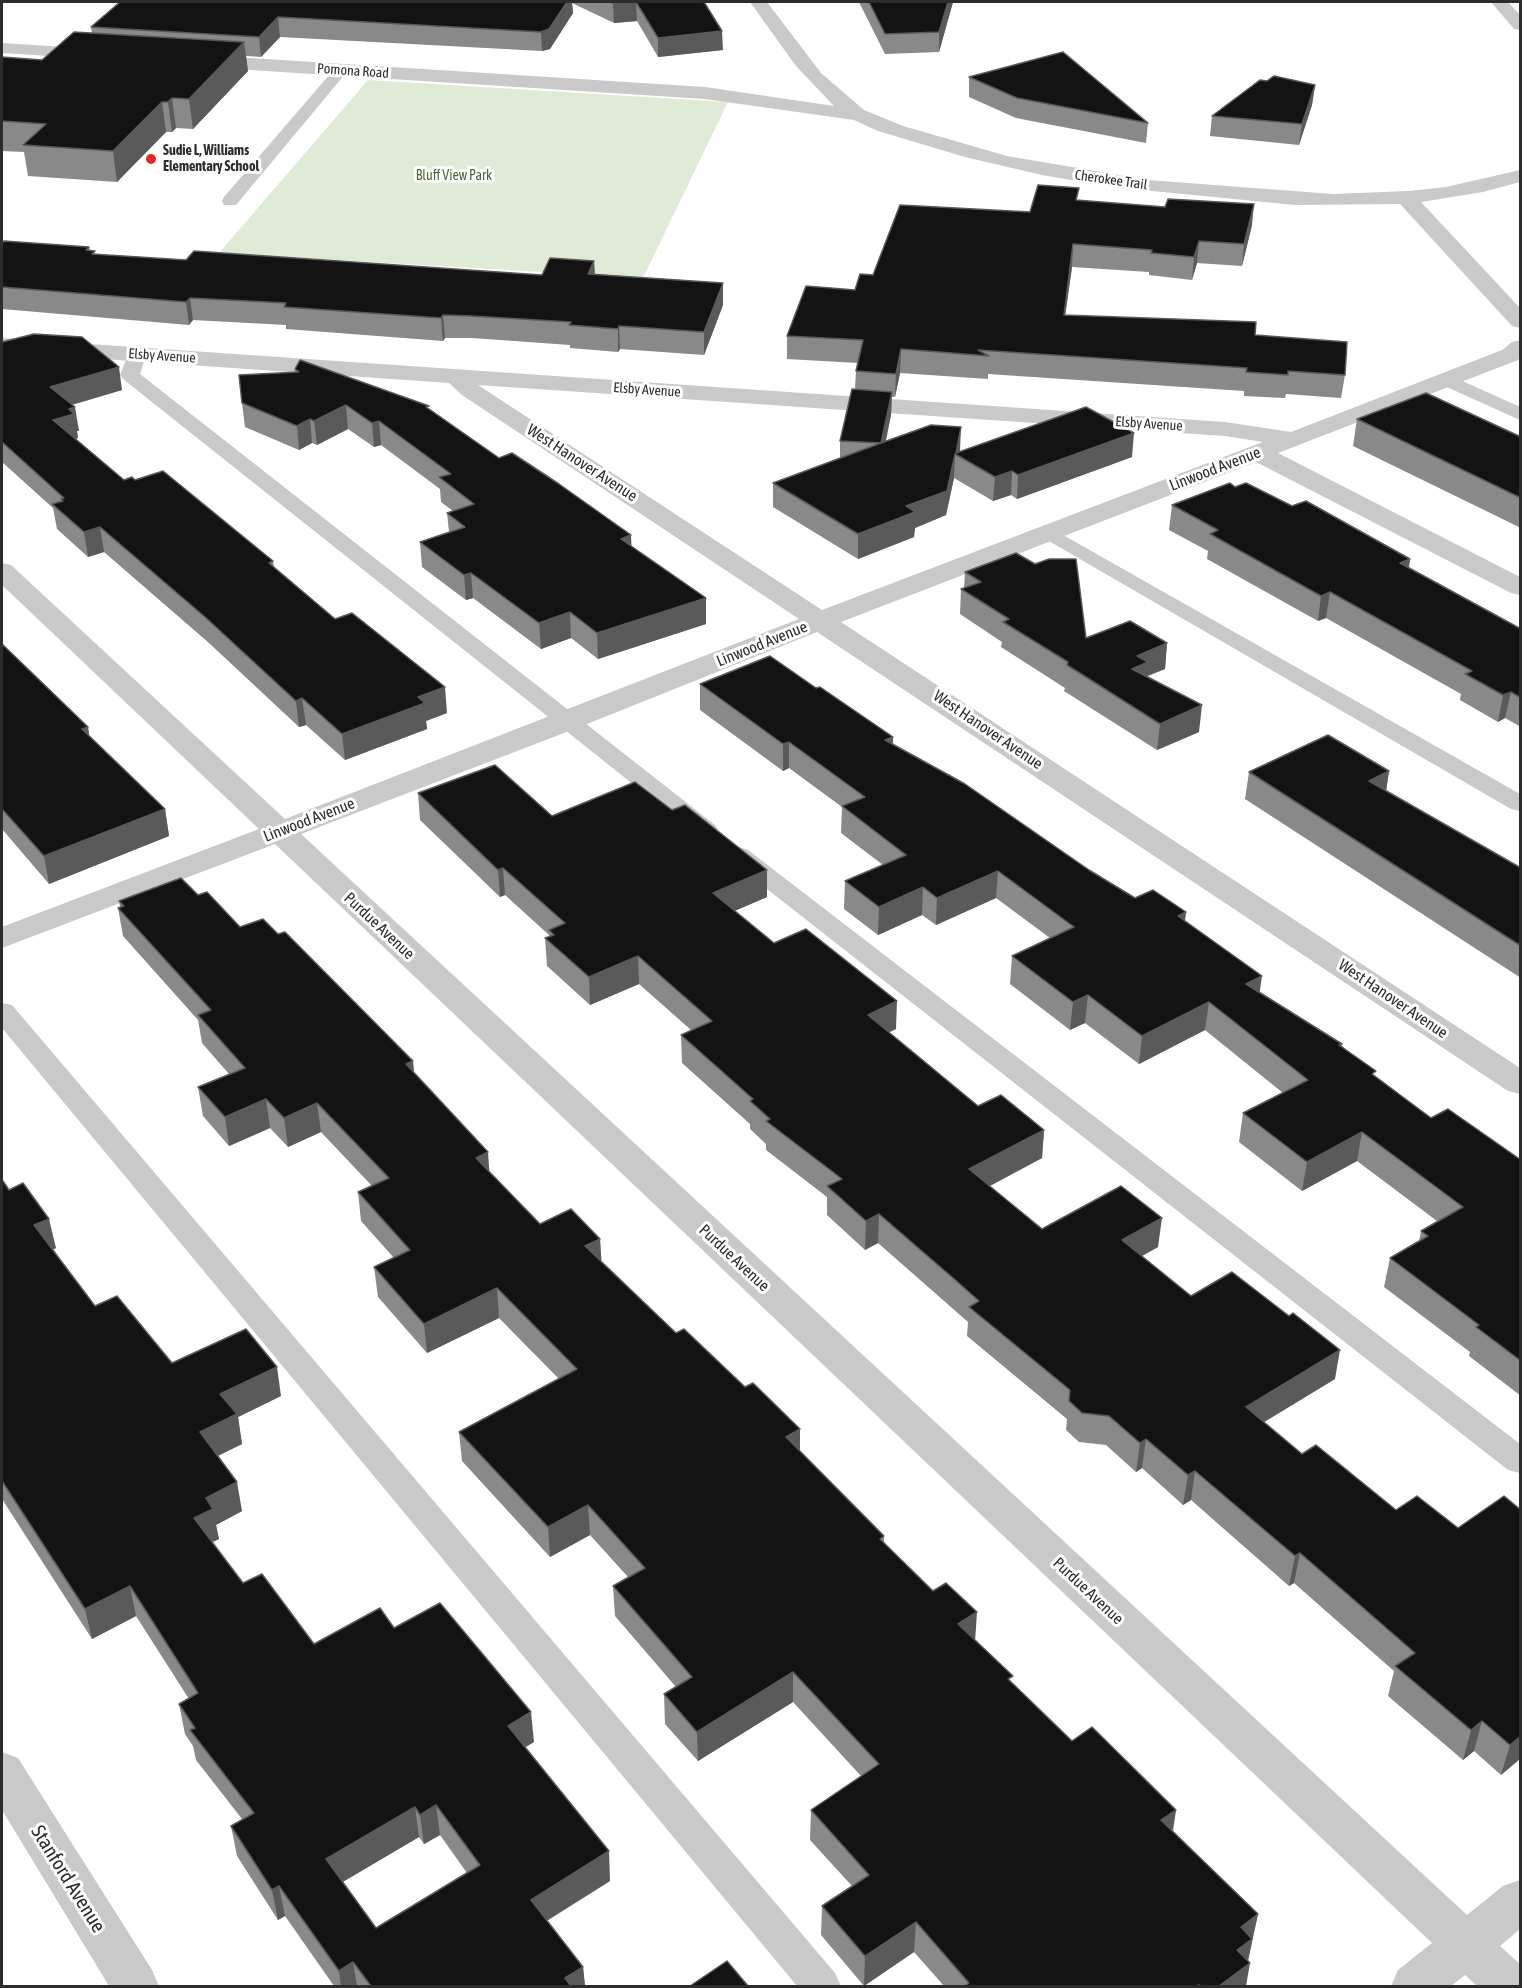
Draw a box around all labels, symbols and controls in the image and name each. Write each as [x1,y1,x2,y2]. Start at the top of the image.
street label: Pomona Road [317,60,389,82]
place label: Sudie L, Williams Elementary School [163,143,259,176]
marker: Sudie L, Williams Elementary School [144,152,158,166]
street label: Cherokee Trail [1074,167,1148,193]
park label: Bluff View Park [416,168,492,184]
street label: Elsby Avenue [128,345,196,367]
street label: Elsby Avenue [613,379,681,401]
street label: Elsby Avenue [1115,413,1183,435]
street label: West Hanover Avenue [523,420,641,506]
street label: Linwood Avenue [1167,443,1263,495]
street label: Linwood Avenue [714,617,810,671]
street label: West Hanover Avenue [930,686,1046,774]
street label: Linwood Avenue [261,794,357,846]
street label: Purdue Avenue [340,889,418,963]
street label: West Hanover Avenue [1335,955,1451,1043]
street label: Purdue Avenue [695,1221,773,1295]
street label: Purdue Avenue [1049,1554,1127,1628]
street label: Stanford Avenue [26,1821,110,1937]

